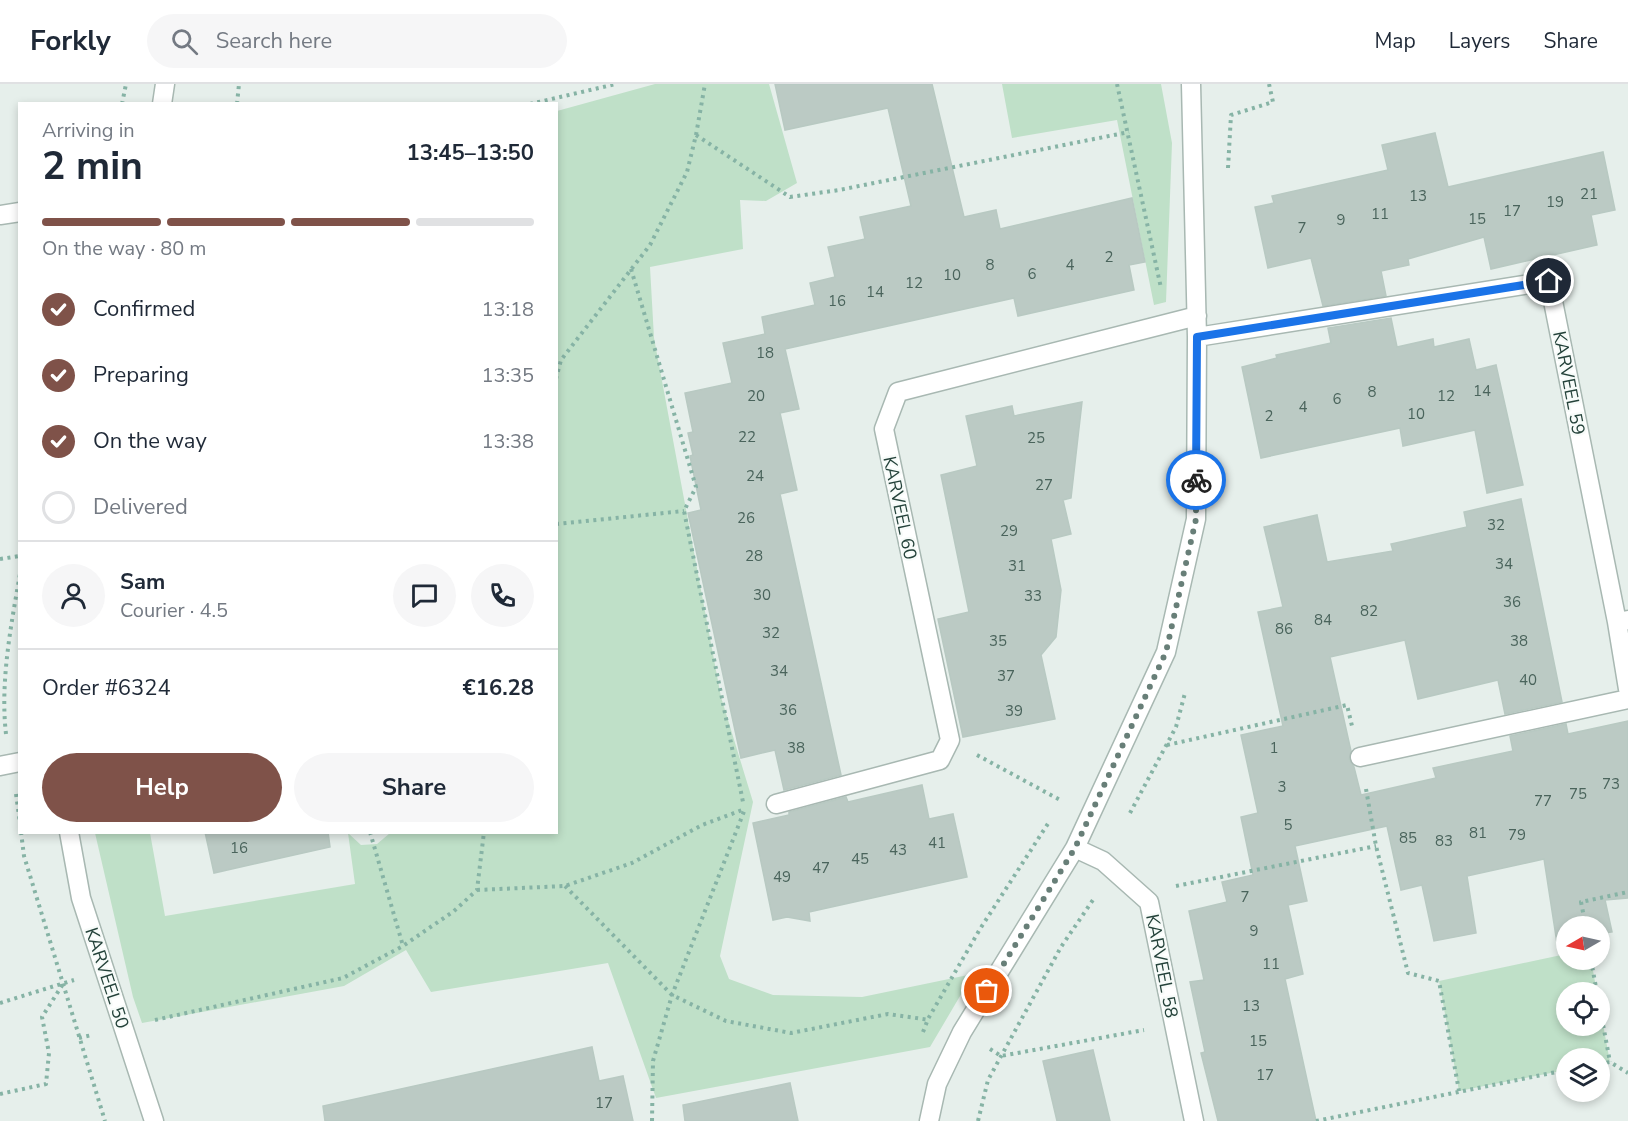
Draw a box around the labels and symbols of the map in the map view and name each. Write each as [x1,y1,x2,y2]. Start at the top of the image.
house number: 21 [1580,184,1598,204]
house number: 13 [1409,186,1427,206]
house number: 19 [1546,192,1564,212]
house number: 17 [1503,201,1521,221]
house number: 11 [1371,204,1389,224]
house number: 15 [1468,209,1486,229]
house number: 9 [1336,210,1346,230]
house number: 7 [1297,218,1307,238]
house number: 2 [1104,247,1114,267]
house number: 8 [985,255,995,275]
house number: 4 [1065,255,1075,275]
pin [1523,255,1574,306]
house number: 6 [1027,264,1037,284]
house number: 10 [943,265,961,285]
house number: 12 [905,273,923,293]
house number: 14 [866,282,884,302]
house number: 16 [828,291,846,311]
street label: KARVEEL 59 [1547,329,1591,437]
house number: 18 [756,343,774,363]
house number: 14 [1473,381,1491,401]
house number: 8 [1367,382,1377,402]
house number: 20 [747,386,765,406]
house number: 12 [1437,386,1455,406]
house number: 6 [1332,389,1342,409]
house number: 4 [1298,397,1308,417]
house number: 10 [1407,404,1425,424]
house number: 2 [1264,406,1274,426]
house number: 22 [738,427,756,447]
house number: 25 [1027,428,1045,448]
courier [1166,450,1226,510]
street label: KARVEEL 60 [877,454,923,562]
house number: 24 [746,466,764,486]
house number: 27 [1035,475,1053,495]
house number: 26 [737,508,755,528]
house number: 32 [1487,515,1505,535]
house number: 29 [1000,521,1018,541]
house number: 28 [745,546,763,566]
house number: 34 [1495,554,1513,574]
house number: 31 [1008,556,1026,576]
house number: 30 [753,585,771,605]
house number: 33 [1024,586,1042,606]
house number: 36 [1503,592,1521,612]
house number: 82 [1360,601,1378,621]
house number: 84 [1314,610,1332,630]
house number: 86 [1275,619,1293,639]
house number: 32 [762,623,780,643]
house number: 35 [989,631,1007,651]
house number: 38 [1510,631,1528,651]
house number: 34 [770,661,788,681]
house number: 37 [997,666,1015,686]
house number: 40 [1519,670,1537,690]
house number: 36 [779,700,797,720]
house number: 39 [1005,701,1023,721]
house number: 38 [787,738,805,758]
house number: 1 [1269,738,1279,758]
house number: 73 [1602,774,1620,794]
house number: 3 [1277,777,1287,797]
house number: 75 [1569,784,1587,804]
house number: 77 [1534,791,1552,811]
house number: 5 [1283,815,1293,835]
house number: 81 [1469,823,1487,843]
house number: 79 [1508,825,1526,845]
house number: 85 [1399,828,1417,848]
house number: 83 [1435,831,1453,851]
house number: 41 [928,833,946,853]
house number: 16 [230,838,248,858]
house number: 43 [889,840,907,860]
house number: 45 [851,849,869,869]
house number: 47 [812,858,830,878]
house number: 49 [773,867,791,887]
house number: 7 [1240,887,1250,907]
street label: KARVEEL 58 [1140,912,1184,1020]
north arrow [1556,916,1610,970]
house number: 9 [1249,921,1259,941]
street label: KARVEEL 50 [79,924,135,1032]
house number: 11 [1262,954,1280,974]
pin [961,965,1012,1016]
house number: 13 [1242,996,1260,1016]
house number: 15 [1249,1031,1267,1051]
house number: 17 [1256,1065,1274,1085]
house number: 17 [595,1093,613,1113]

